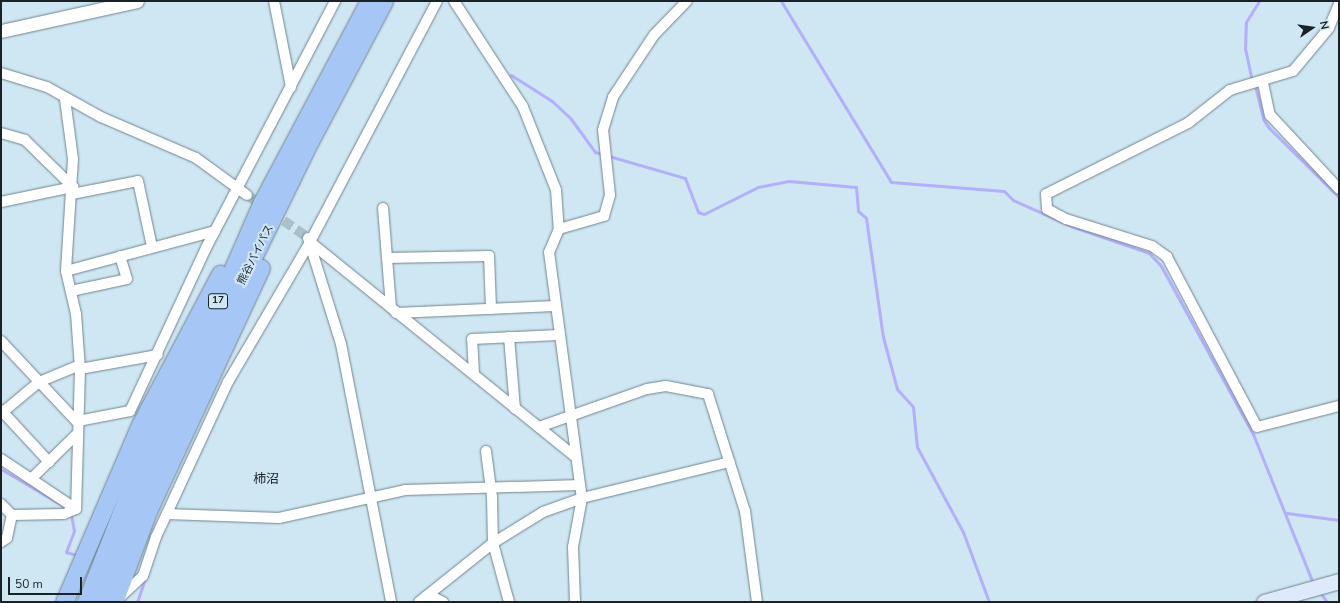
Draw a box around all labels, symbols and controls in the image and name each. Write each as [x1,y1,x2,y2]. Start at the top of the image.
north arrow [1292,8,1332,48]
text: N [1316,19,1332,31]
street label: 熊谷バイパス [235,223,277,287]
road number: 17 [208,293,228,309]
district label: 柿沼 [253,471,279,487]
scale bar [10,569,84,595]
text: 50 m [15,576,43,592]

